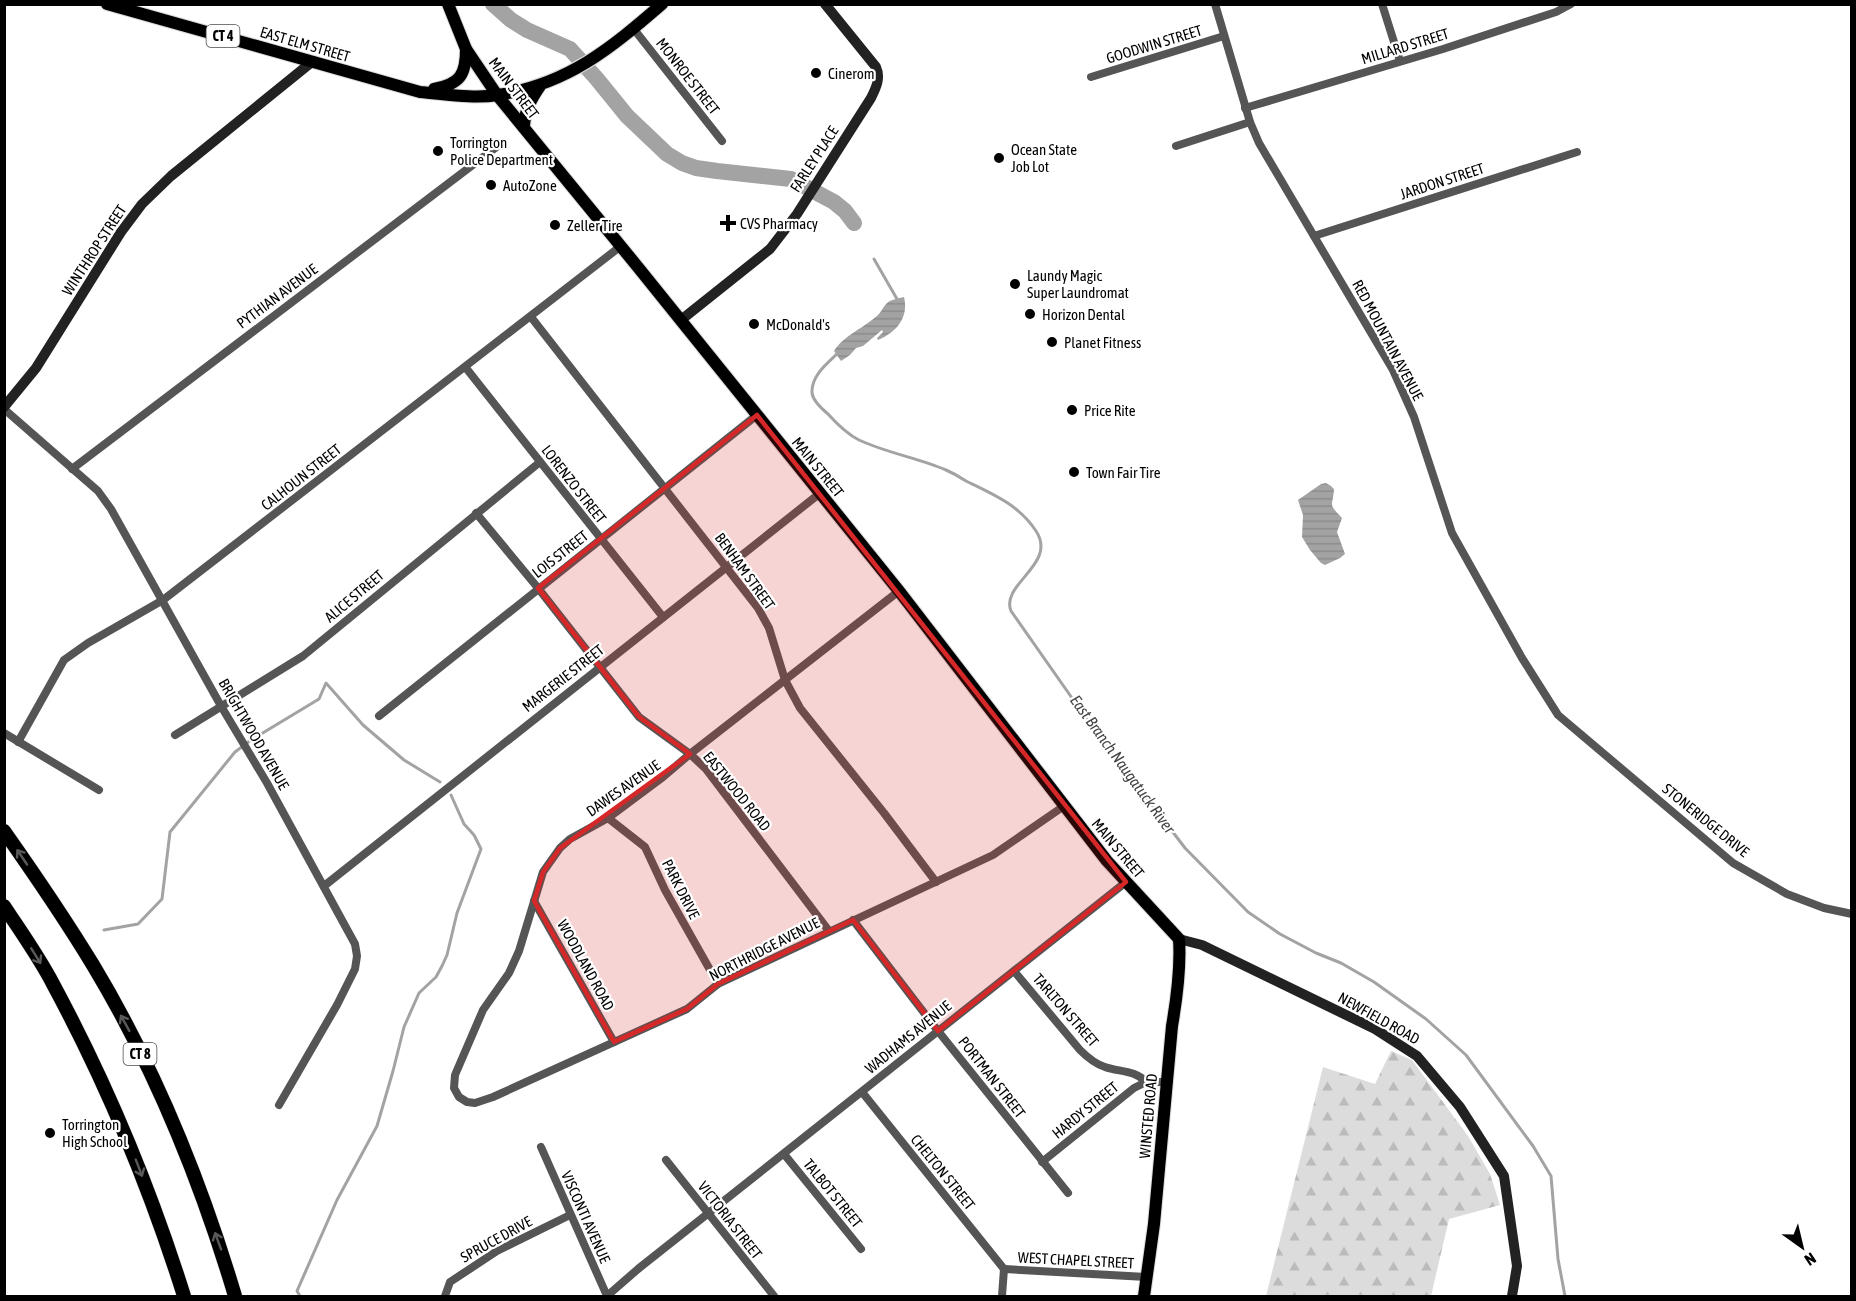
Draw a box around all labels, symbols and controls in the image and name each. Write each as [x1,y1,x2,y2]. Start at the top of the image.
street label: GOODWIN STREET [1104,21,1204,67]
street label: EAST ELM STREET [258,23,352,65]
road number: CT 4 [206,25,240,47]
street label: MILLARD STREET [1359,25,1451,67]
street label: MONROE STREET [653,35,723,118]
street label: MAIN STREET [486,54,543,122]
place label: Cinerom [828,65,875,82]
marker: Cinerom [809,66,823,80]
street label: FARLEY PLACE [786,122,842,195]
place label: Torrington Police Department [450,134,553,168]
place label: Ocean State Job Lot [1011,141,1077,175]
marker: Torrington Police Department [431,144,445,158]
marker: Ocean State Job Lot [992,151,1006,165]
street label: JARDON STREET [1398,159,1487,203]
place label: AutoZone [503,177,557,194]
marker: AutoZone [484,178,498,192]
street label: WINTHROP STREET [59,201,130,298]
place label: CVS Pharmacy [740,215,818,232]
marker: CVS Pharmacy [721,216,735,230]
place label: Zeller Tire [567,217,623,234]
marker: Zeller Tire [548,218,562,232]
street label: PYTHIAN AVENUE [233,260,321,332]
place label: Laundy Magic Super Laundromat [1027,267,1129,301]
marker: Laundy Magic Super Laundromat [1008,277,1022,291]
street label: RED MOUNTAIN AVENUE [1349,277,1427,404]
place label: Horizon Dental [1042,306,1125,323]
marker: Horizon Dental [1023,307,1037,321]
place label: McDonald's [766,316,830,333]
marker: McDonald's [747,317,761,331]
place label: Planet Fitness [1064,334,1141,351]
marker: Planet Fitness [1045,335,1059,349]
place label: Price Rite [1084,402,1136,419]
marker: Price Rite [1065,403,1079,417]
street label: MAIN STREET [789,434,847,501]
street label: CALHOUN STREET [258,440,345,514]
street label: LORENZO STREET [538,442,610,527]
place label: Town Fair Tire [1086,464,1161,481]
marker: Town Fair Tire [1067,465,1081,479]
street label: LOIS STREET [529,527,592,581]
street label: BENHAM STREET [712,529,779,613]
street label: ALICE STREET [321,566,387,626]
street label: MARGERIE STREET [519,641,607,715]
street label: BRIGHTWOOD AVENUE [215,676,293,793]
water label: East Branch Naugatuck River [1066,691,1180,838]
street label: EASTWOOD ROAD [700,748,774,834]
street label: DAWES AVENUE [583,756,664,820]
street label: STONERIDGE DRIVE [1659,780,1753,860]
street label: MAIN STREET [1088,815,1148,881]
one-way arrow [16,850,28,866]
street label: PARK DRIVE [659,856,703,922]
street label: NORTHRIDGE AVENUE [706,914,822,984]
street label: WOODLAND ROAD [554,917,618,1013]
one-way arrow [30,947,42,964]
street label: TARLTON STREET [1030,970,1103,1050]
street label: NEWFIELD ROAD [1335,989,1423,1047]
street label: WADHAMS AVENUE [862,997,955,1077]
one-way arrow [119,1015,131,1032]
street label: PORTMAN STREET [955,1033,1029,1121]
road number: CT 8 [124,1043,156,1065]
street label: WINSTED ROAD [1136,1073,1160,1159]
street label: HARDY STREET [1049,1078,1122,1142]
place label: Torrington High School [62,1116,127,1150]
marker: Torrington High School [43,1126,57,1140]
street label: CHELTON STREET [907,1131,979,1213]
street label: TALBOT STREET [800,1155,866,1231]
one-way arrow [135,1159,146,1177]
street label: VISCONTI AVENUE [558,1168,614,1266]
street label: VICTORIA STREET [695,1178,766,1262]
street label: SPRUCE DRIVE [457,1212,535,1266]
north arrow [1772,1217,1832,1277]
one-way arrow [211,1232,222,1251]
street label: WEST CHAPEL STREET [1017,1248,1135,1272]
text: N [1801,1249,1819,1270]

